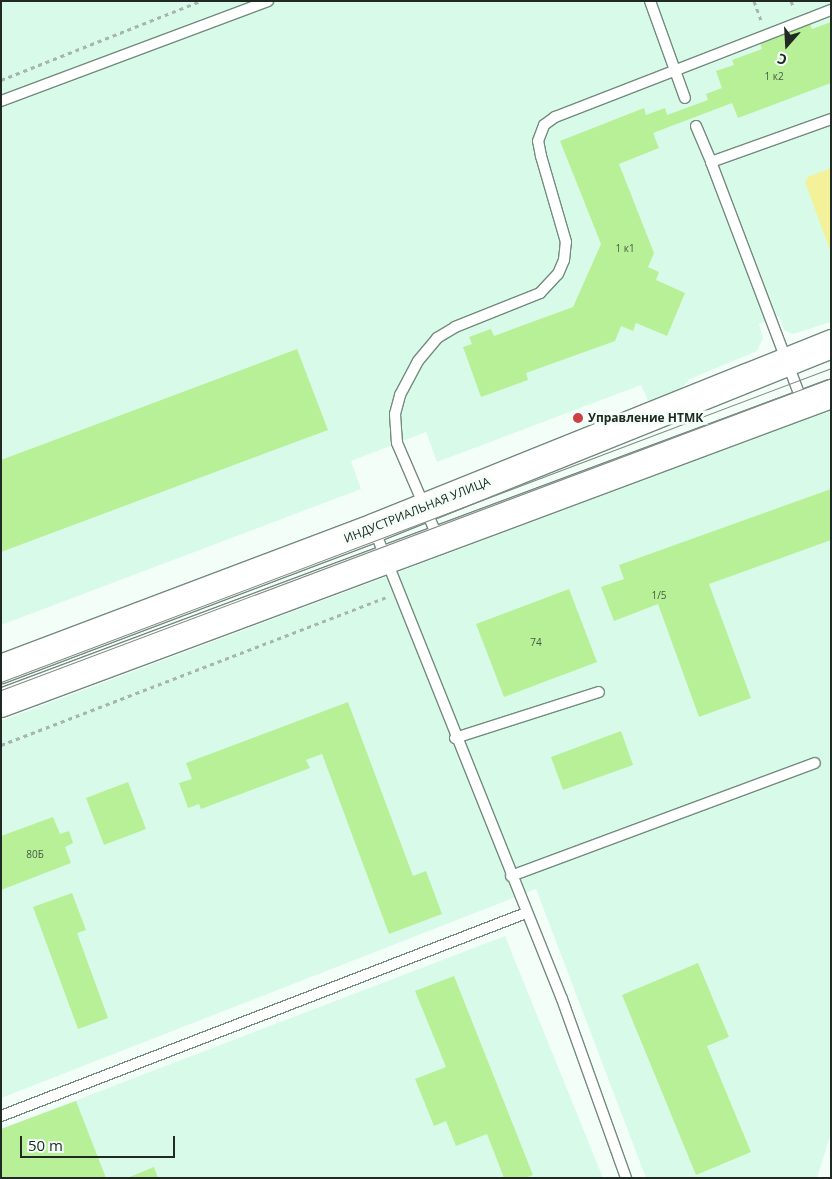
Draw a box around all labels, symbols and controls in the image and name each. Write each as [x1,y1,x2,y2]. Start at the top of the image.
north arrow [762,20,812,70]
text: С [775,49,789,70]
house number: 1 к2 [764,71,784,83]
house number: 1 к1 [615,243,635,255]
place label: Управление НТМК [588,411,703,425]
marker: Управление НТМК [572,412,584,424]
street label: ИНДУСТРИАЛЬНАЯ УЛИЦА [342,474,492,546]
house number: 1/5 [651,590,667,602]
house number: 74 [530,637,542,649]
house number: 80Б [26,849,44,861]
scale bar [22,1126,178,1158]
text: 50 m [28,1135,63,1155]

